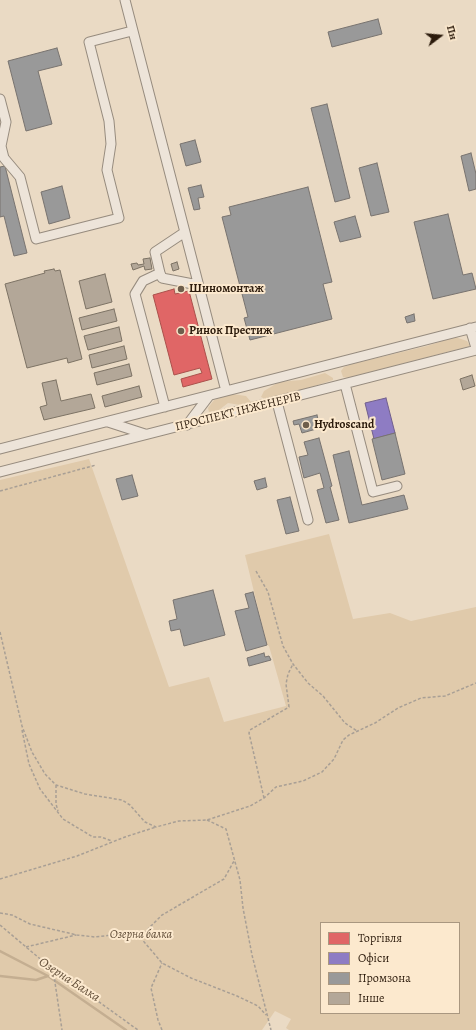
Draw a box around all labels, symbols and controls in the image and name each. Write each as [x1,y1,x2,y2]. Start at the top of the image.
north arrow [420,16,460,56]
text: Пн [443,24,461,42]
place label: Шиномонтаж [189,282,264,296]
marker: Шиномонтаж [176,284,186,294]
place label: Ринок Престиж [189,324,272,338]
marker: Ринок Престиж [176,326,186,336]
street label: ПРОСПЕКТ ІНЖЕНЕРІВ [174,389,302,435]
place label: Hydroscand [314,418,374,432]
marker: Hydroscand [301,420,311,430]
legend [320,922,460,1014]
park label: Озерна балка [110,928,172,942]
text: Торгівля [358,930,402,946]
text: Офіси [358,950,389,966]
water label: Озерна Балка [35,954,103,1006]
text: Промзона [358,970,411,986]
text: Інше [358,990,384,1006]

